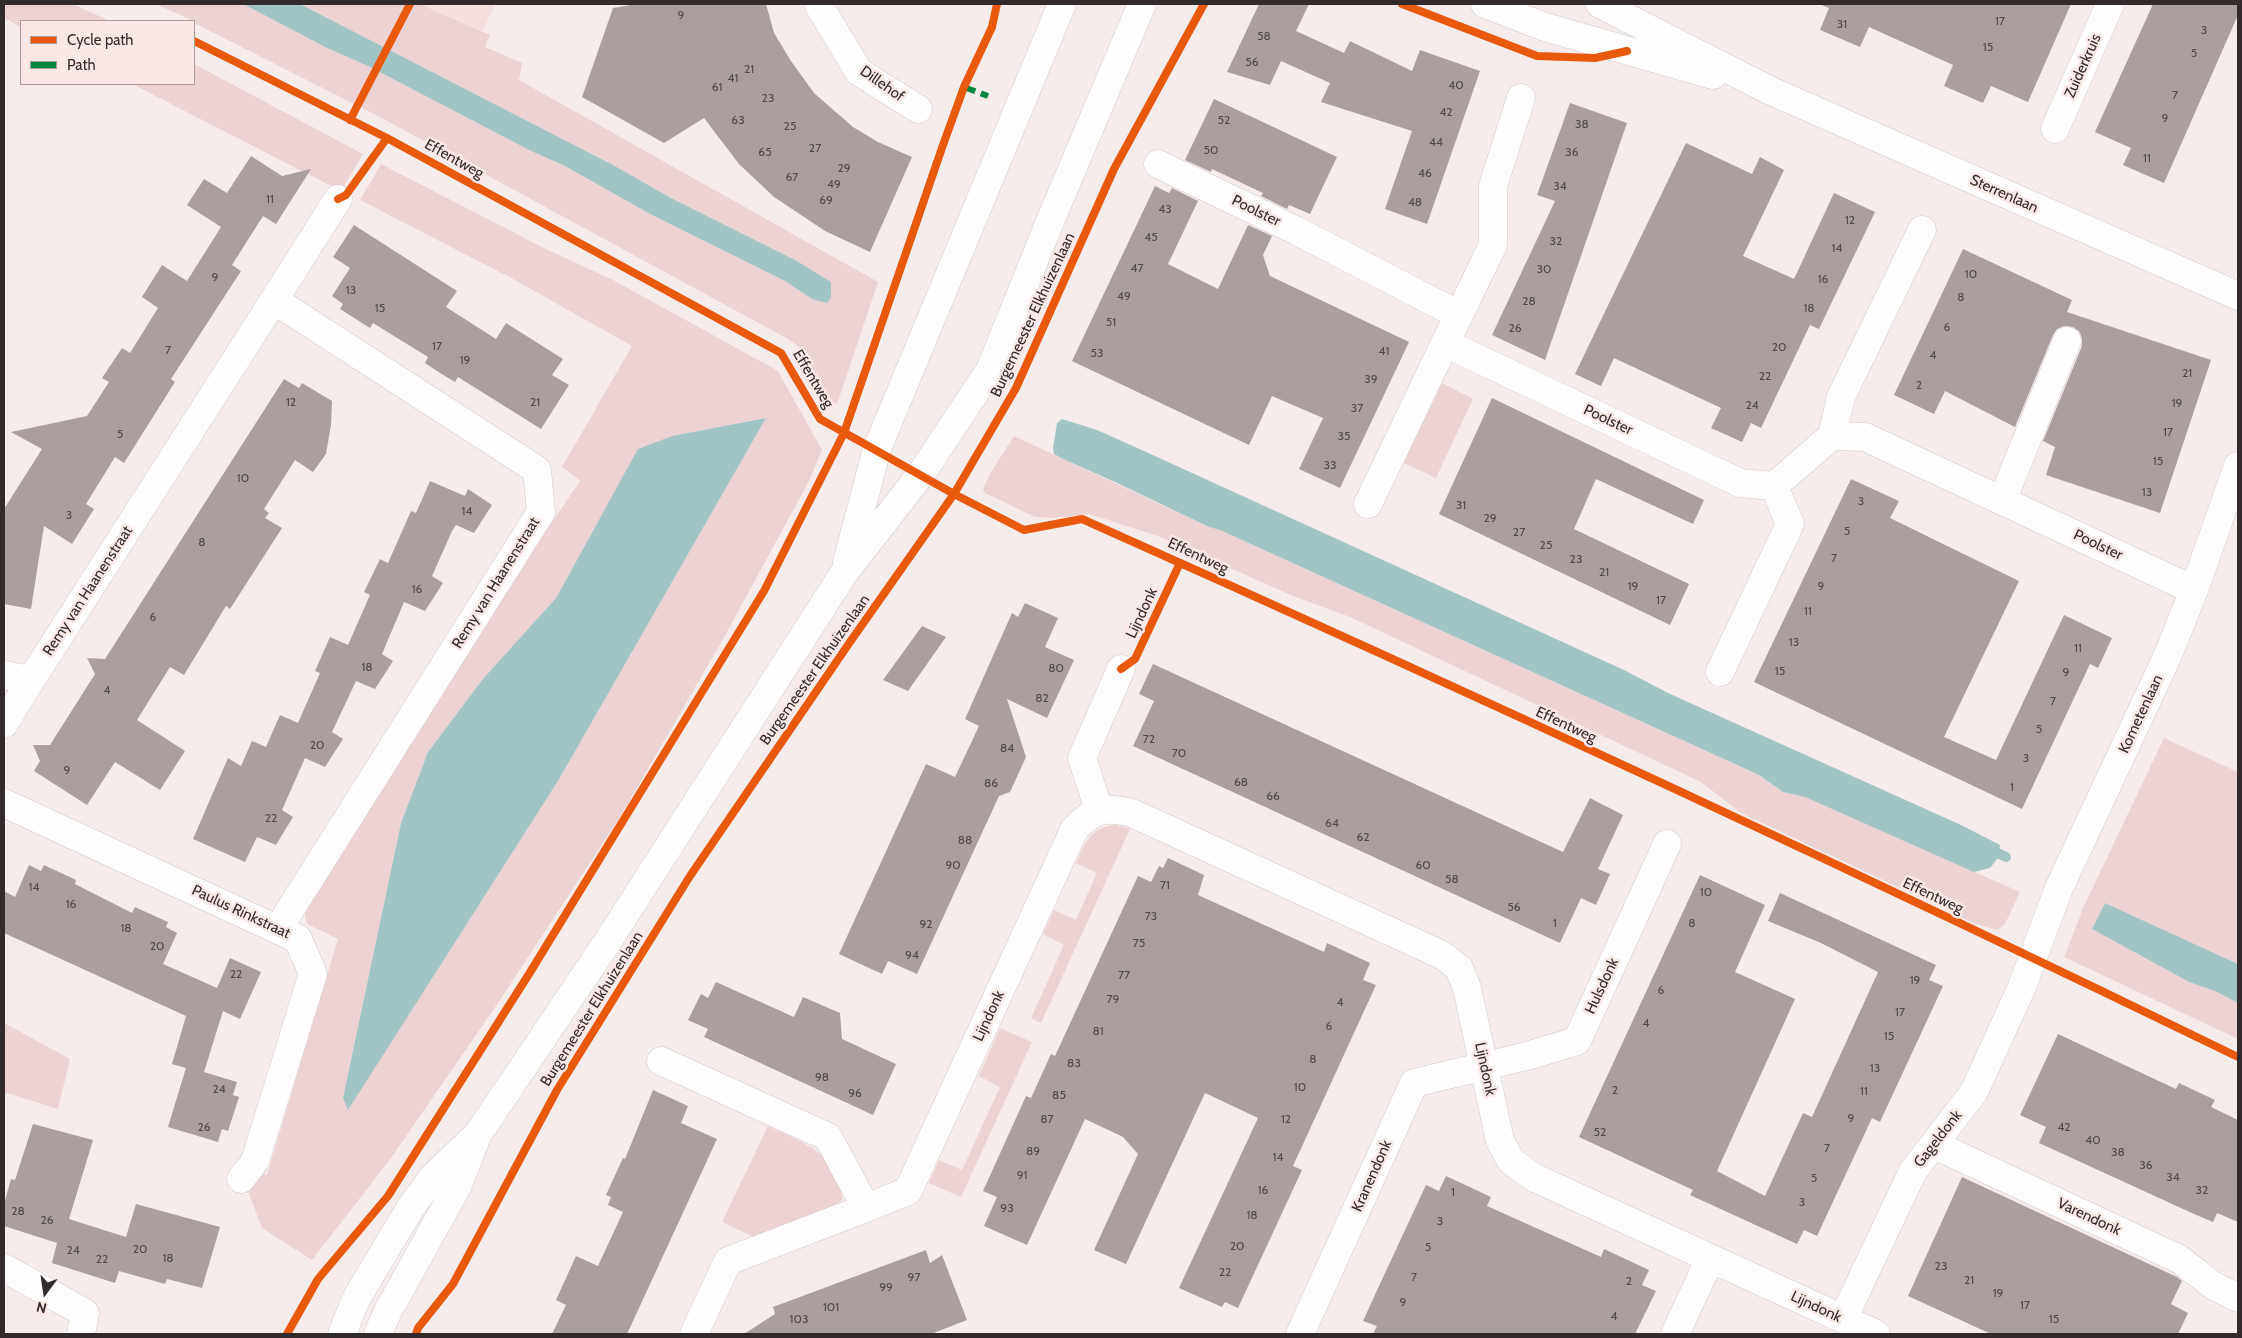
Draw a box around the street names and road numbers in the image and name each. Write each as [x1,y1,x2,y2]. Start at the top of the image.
street label: Zuiderkruis [2061,31,2105,101]
street label: Dillehof [856,62,908,106]
street label: Effentweg [421,135,487,183]
street label: Sterrenlaan [1967,171,2041,217]
street label: Poolster [1229,192,1283,230]
street label: Burgemeester Elkhuizenlaan [987,230,1079,400]
street label: Effentweg [789,347,837,411]
street label: Poolster [1581,401,1635,439]
street label: Remy van Haanenstraat [448,514,544,652]
street label: Remy van Haanenstraat [39,523,137,659]
street label: Poolster [2071,526,2125,564]
street label: Effentweg [1165,534,1231,578]
street label: Lijndonk [1122,585,1162,641]
street label: Burgemeester Elkhuizenlaan [756,591,874,749]
street label: Kometenlaan [2115,672,2167,756]
street label: Effentweg [1533,703,1599,747]
street label: Effentweg [1900,874,1966,918]
street label: Paulus Rinkstraat [189,881,293,943]
street label: Burgemeester Elkhuizenlaan [537,928,647,1090]
street label: Hulsdonk [1581,955,1623,1017]
street label: Lijndonk [969,988,1009,1044]
street label: Lijndonk [1471,1041,1499,1097]
street label: Gageldonk [1910,1107,1966,1171]
street label: Kranendonk [1348,1137,1396,1215]
street label: Varendonk [2054,1194,2124,1240]
street label: Lijndonk [1788,1287,1844,1327]

